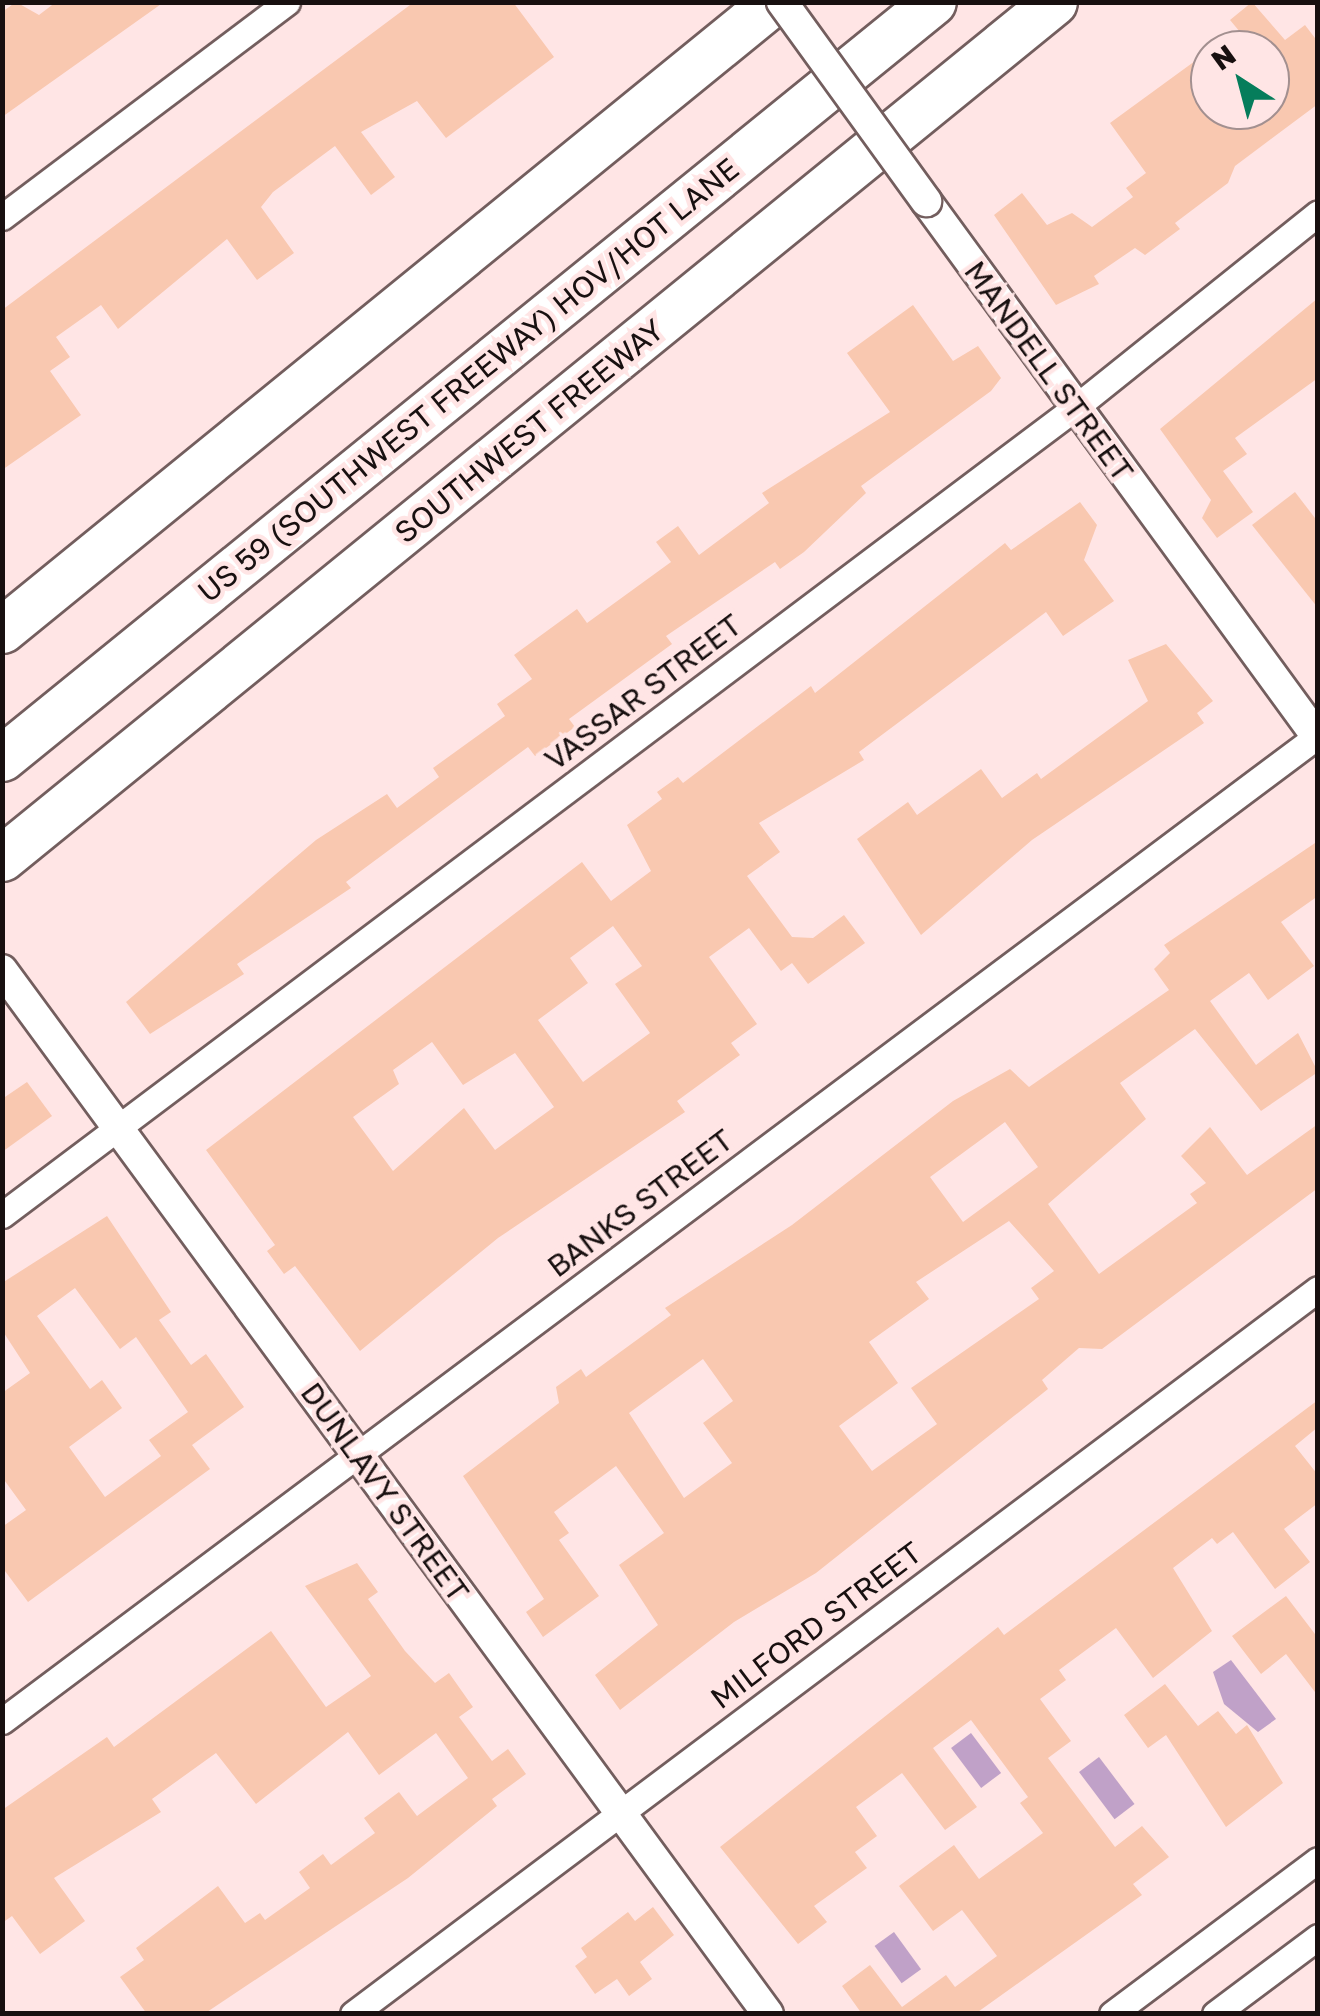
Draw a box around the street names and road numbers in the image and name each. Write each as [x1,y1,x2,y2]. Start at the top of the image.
street label: US 59 (SOUTHWEST FREEWAY) HOV/HOT LANE [190,150,746,610]
street label: MANDELL STREET [957,254,1141,488]
street label: SOUTHWEST FREEWAY [388,312,670,550]
street label: VASSAR STREET [538,606,748,778]
street label: BANKS STREET [540,1122,740,1284]
street label: DUNLAVY STREET [293,1375,477,1609]
street label: MILFORD STREET [704,1534,928,1716]

